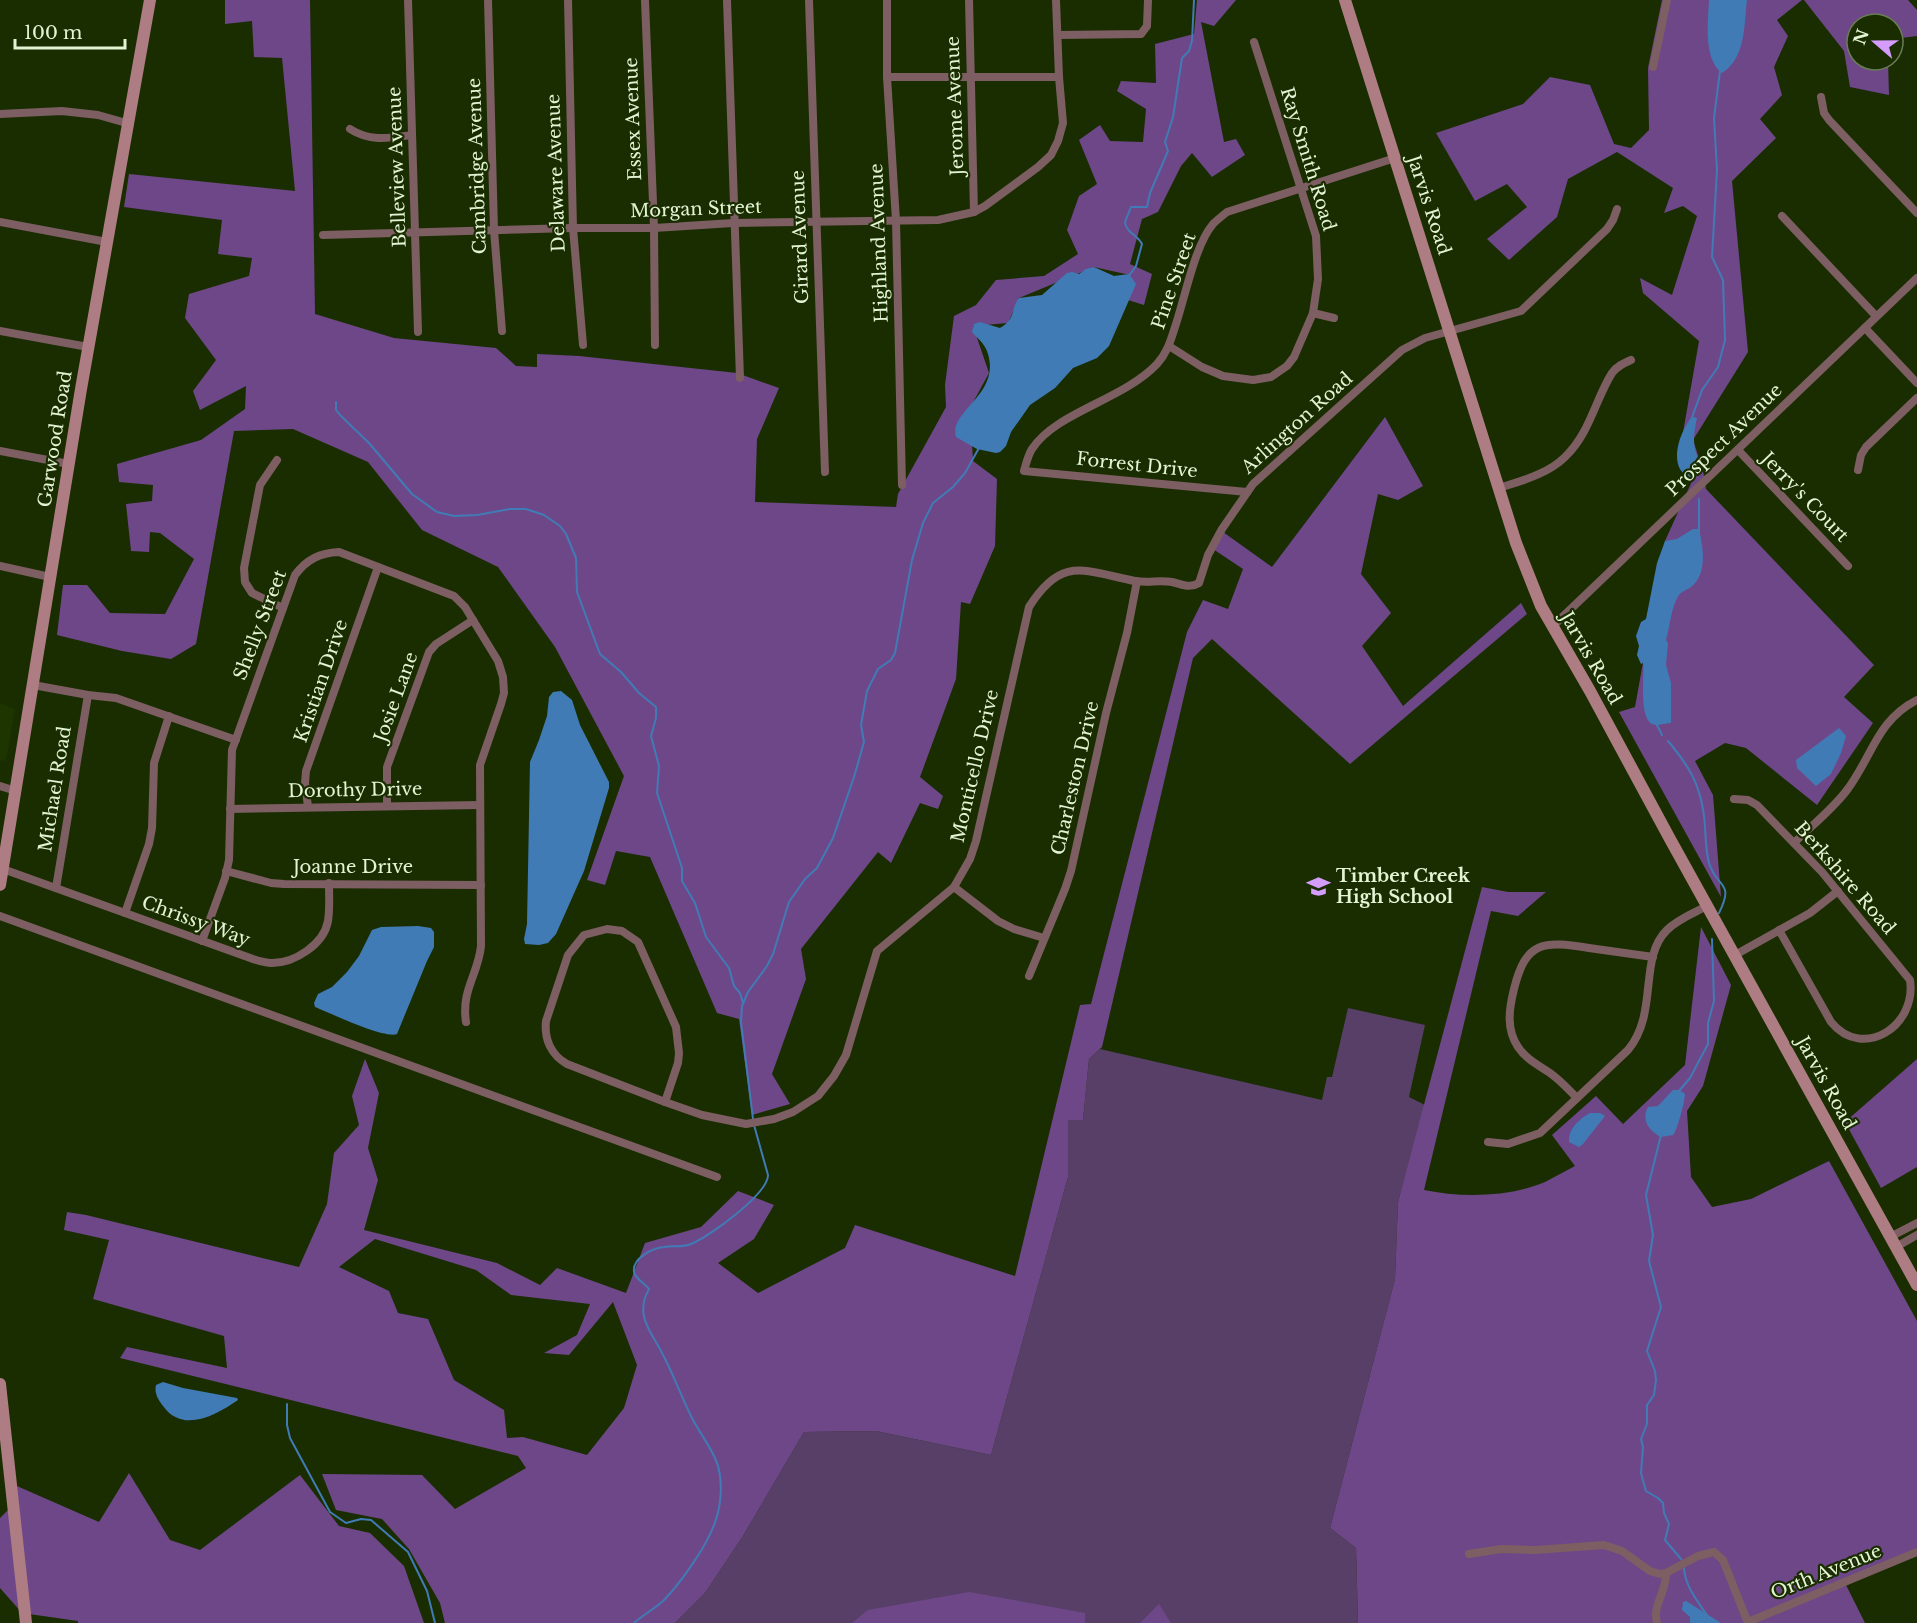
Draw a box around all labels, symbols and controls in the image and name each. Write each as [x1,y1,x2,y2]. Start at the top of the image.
scale bar [15,12,124,50]
north arrow [1845,12,1905,72]
text: 100 m [24,22,82,44]
text: N [1849,26,1873,47]
street label: Jerome Avenue [942,36,969,178]
street label: Essex Avenue [620,57,646,181]
street label: Cambridge Avenue [463,77,491,255]
street label: Ray Smith Road [1276,84,1340,234]
street label: Belleview Avenue [383,86,411,248]
street label: Delaware Avenue [542,93,570,253]
street label: Jarvis Road [1402,151,1455,258]
street label: Highland Avenue [865,163,893,323]
street label: Girard Avenue [787,170,813,304]
street label: Morgan Street [630,196,763,222]
street label: Pine Street [1147,230,1201,332]
street label: Arlington Road [1236,367,1357,479]
street label: Garwood Road [33,369,77,509]
street label: Prospect Avenue [1661,379,1787,501]
street label: Jerry's Court [1755,446,1853,547]
street label: Forrest Drive [1075,448,1199,482]
street label: Shelly Street [229,567,291,683]
street label: Jarvis Road [1555,606,1626,708]
street label: Kristian Drive [290,617,352,745]
street label: Josie Lane [369,649,422,747]
street label: Monticello Drive [947,687,1003,845]
street label: Charleston Drive [1047,699,1103,857]
street label: Michael Road [34,725,76,853]
street label: Dorothy Drive [288,778,422,802]
street label: Berkshire Road [1790,817,1900,939]
street label: Joanne Drive [291,856,413,878]
place label: Timber Creek High School [1336,865,1471,908]
school or university icon: Timber Creek High School [1305,873,1331,899]
street label: Chrissy Way [139,891,254,951]
street label: Jarvis Road [1790,1031,1861,1134]
street label: Orth Avenue [1767,1540,1885,1604]

